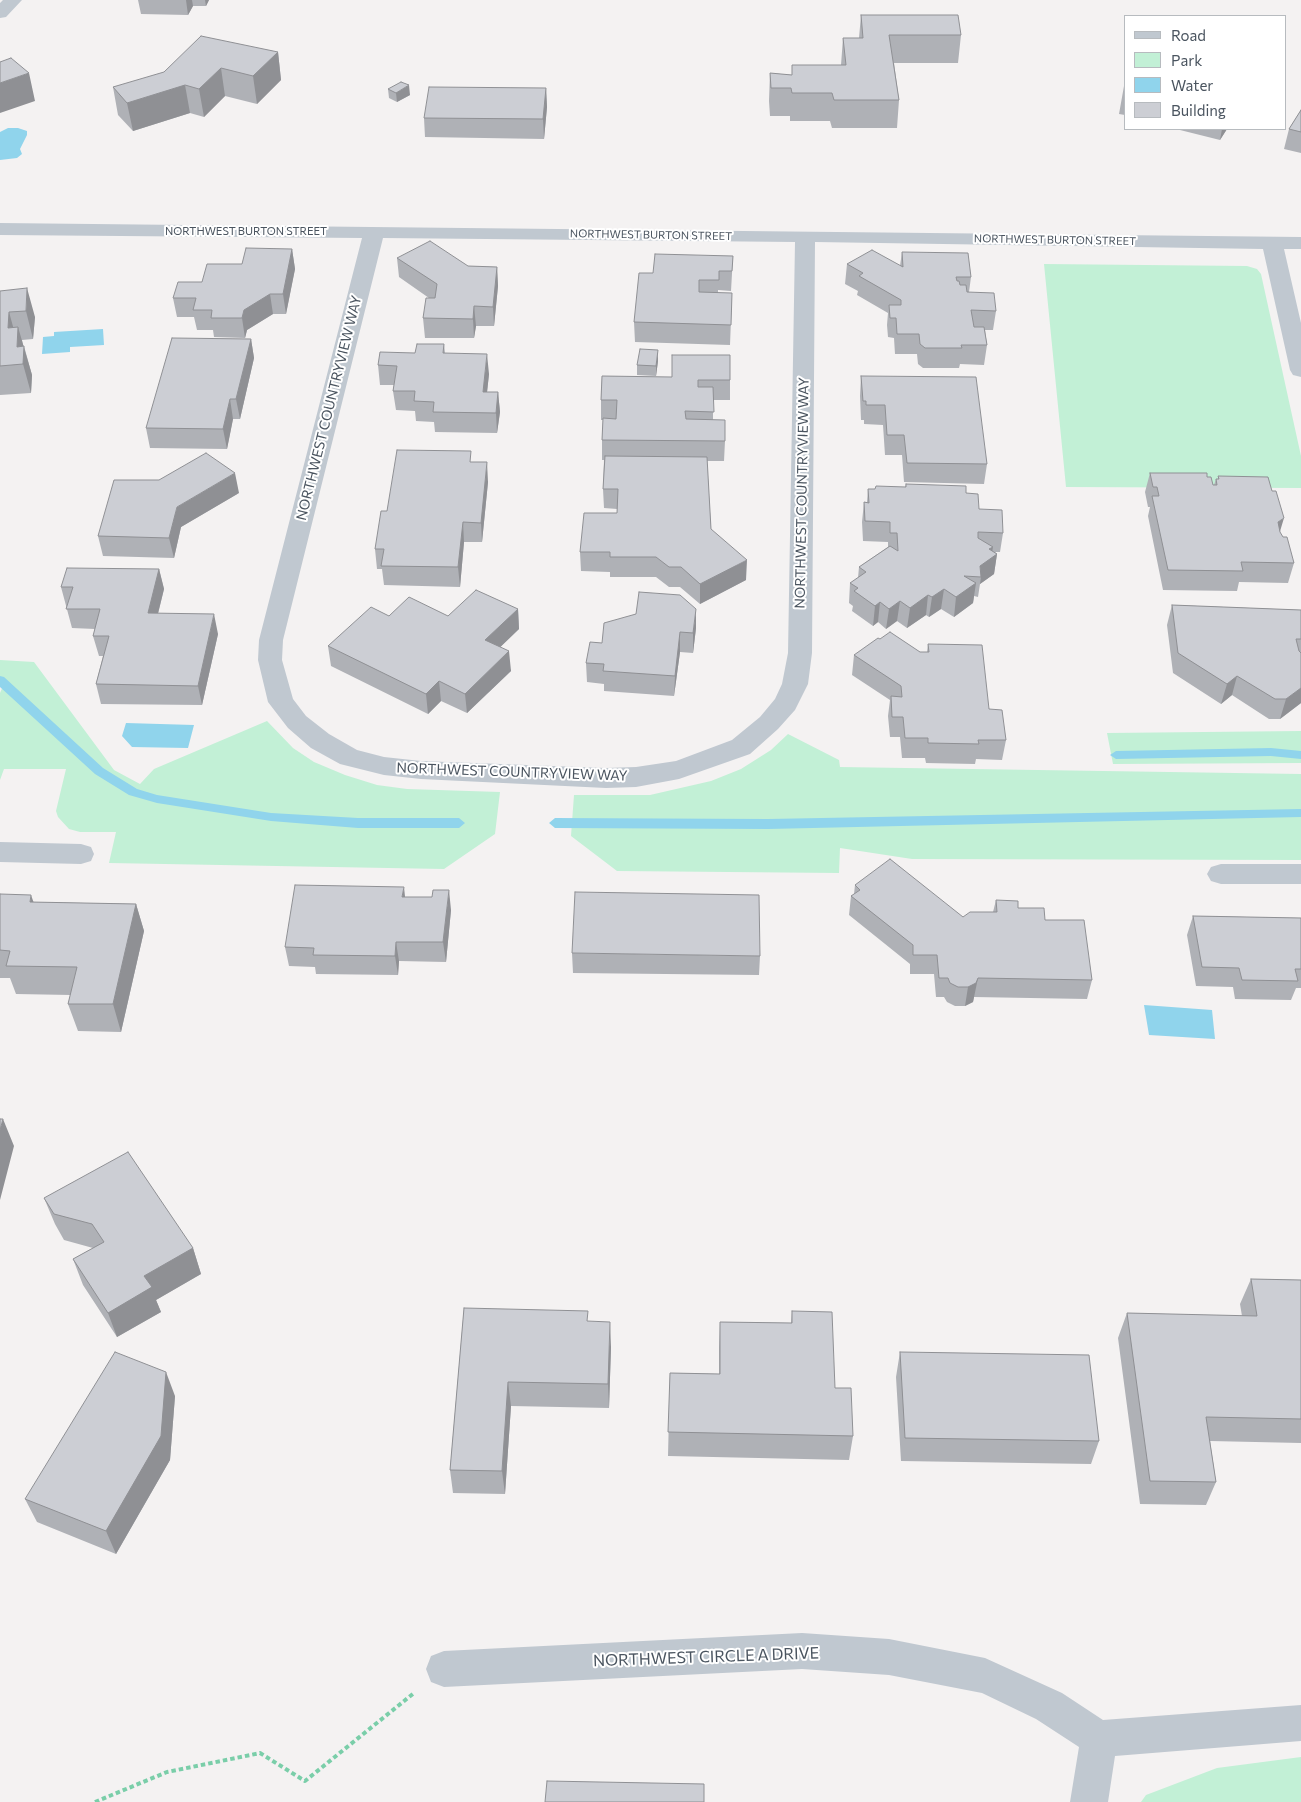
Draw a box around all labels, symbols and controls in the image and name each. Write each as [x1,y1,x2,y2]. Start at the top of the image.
legend [1124,15,1286,130]
text: Road [1171,26,1206,44]
text: Park [1171,51,1202,69]
text: Water [1171,76,1213,94]
text: Building [1171,101,1226,119]
street label: NORTHWEST BURTON STREET [165,224,327,238]
street label: NORTHWEST BURTON STREET [570,227,732,243]
street label: NORTHWEST BURTON STREET [974,232,1136,248]
street label: NORTHWEST COUNTRYVIEW WAY [293,294,365,522]
street label: NORTHWEST COUNTRYVIEW WAY [792,377,812,609]
street label: NORTHWEST COUNTRYVIEW WAY [396,760,628,784]
street label: NORTHWEST CIRCLE A DRIVE [593,1643,819,1671]

